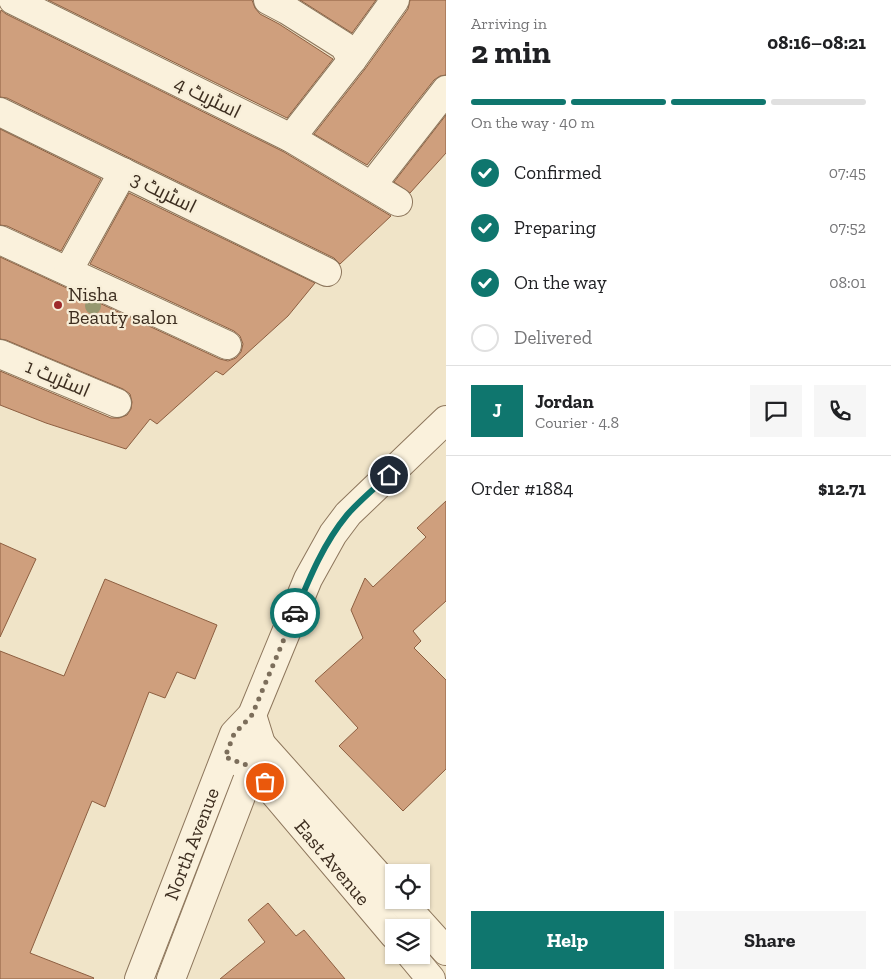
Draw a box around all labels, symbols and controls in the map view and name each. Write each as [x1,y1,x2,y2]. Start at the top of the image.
text: Arriving in [471,14,547,33]
text: 08:16–08:21 [767,31,866,54]
text: 2 min [471,33,551,71]
street label: اسٹریٹ 4 [171,71,245,123]
text: On the way · 40 m [471,113,595,132]
icon: check [471,159,499,187]
text: Confirmed [514,161,601,184]
text: 07:45 [829,163,866,182]
street label: اسٹریٹ 3 [127,166,201,218]
icon: check [471,214,499,242]
text: Preparing [514,216,596,239]
text: 07:52 [829,218,866,237]
icon: check [471,269,499,297]
text: On the way [514,271,607,294]
text: 08:01 [829,273,866,292]
place label: Nisha Beauty salon [68,282,178,329]
marker: Nisha Beauty salon [52,299,64,311]
text: Delivered [514,326,592,349]
street label: اسٹریٹ 1 [22,354,94,402]
button: chat [750,385,802,437]
button: phone [814,385,866,437]
text: Jordan [535,390,594,413]
text: J [492,399,502,422]
text: Courier · 4.8 [535,413,619,432]
pin [368,454,410,496]
icon: home [375,461,403,489]
text: Order #1884 [471,477,573,500]
text: $12.71 [818,477,866,500]
courier [270,588,320,638]
icon: car [281,599,309,627]
pin [244,761,286,803]
icon: bag [251,768,279,796]
street label: North Avenue [159,784,224,904]
street label: East Avenue [290,815,376,910]
map controls [385,864,430,964]
button: locate [385,864,430,909]
button: Help [471,911,664,969]
button: Share [674,911,866,969]
button: layers [385,919,430,964]

